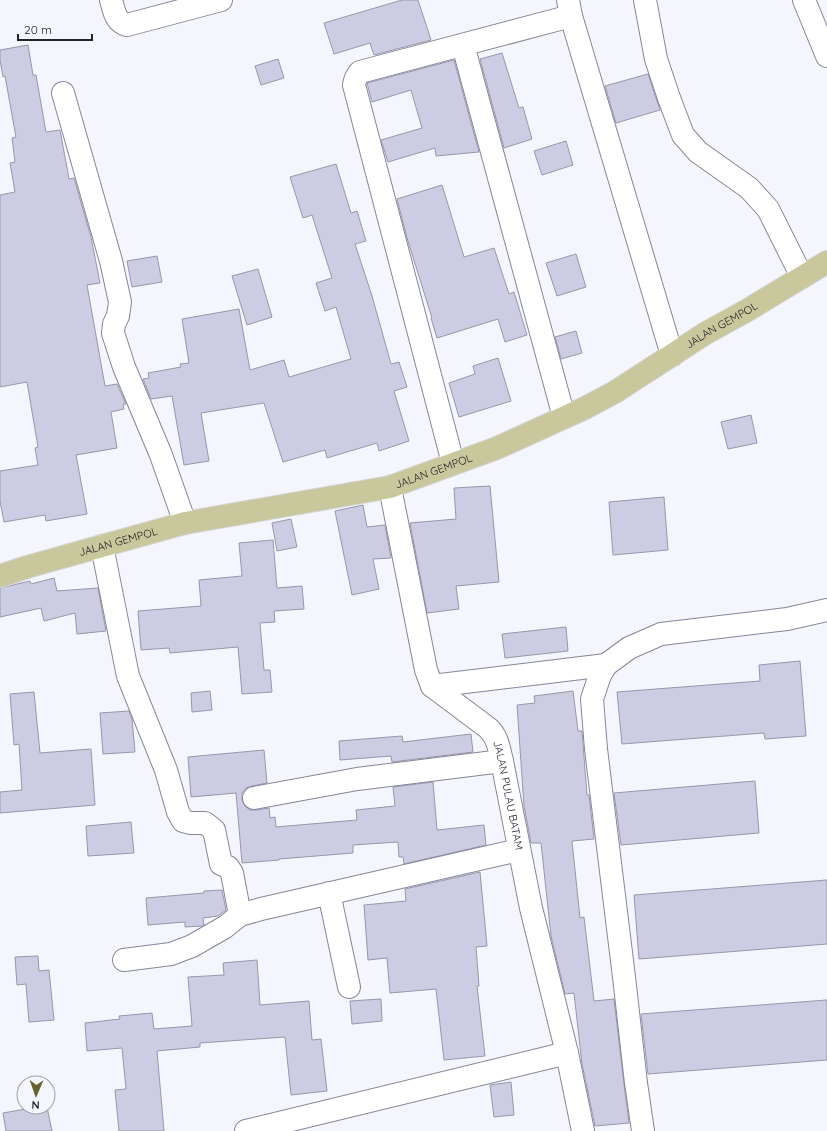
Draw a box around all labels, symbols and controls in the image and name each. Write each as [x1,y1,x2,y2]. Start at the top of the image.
scale bar [18,16,92,42]
text: 20 m [24,22,52,37]
street label: JALAN GEMPOL [683,299,760,351]
street label: JALAN GEMPOL [393,451,474,492]
street label: JALAN GEMPOL [77,524,159,559]
street label: JALAN PULAU BATAM [490,739,526,851]
north arrow [16,1075,56,1115]
text: N [31,1098,40,1112]

